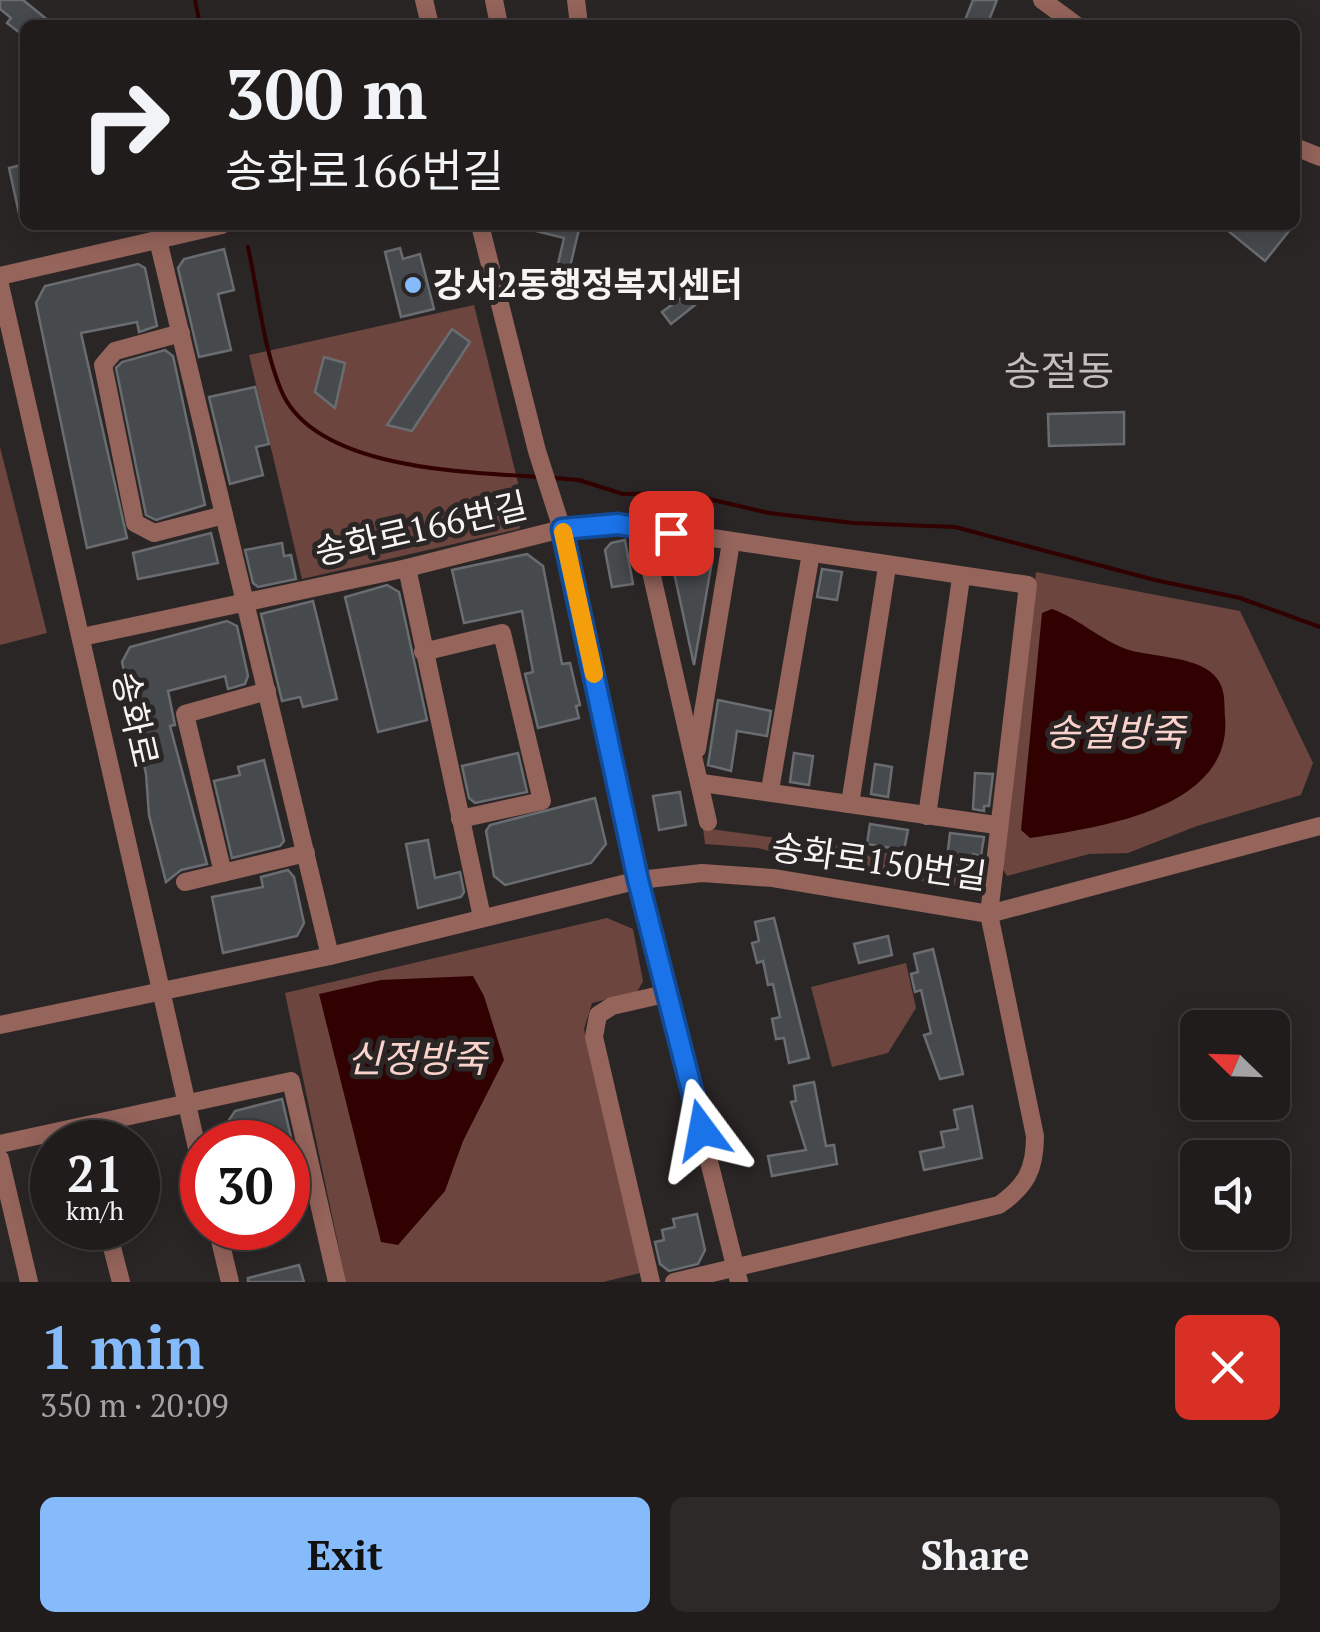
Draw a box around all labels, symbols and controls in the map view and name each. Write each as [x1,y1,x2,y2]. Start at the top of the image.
text: 300 m [225,46,427,139]
icon: right [60,60,190,190]
text: 송화로166번길 [225,140,504,200]
place label: 강서2동행정복지센터 [433,261,743,307]
marker: 강서2동행정복지센터 [402,274,424,296]
district label: 송절동 [1004,343,1114,396]
street label: 송화로166번길 [310,481,532,575]
pin [629,491,714,576]
icon: arrive [644,506,699,561]
street label: 송화로 [103,667,169,771]
water label: 송절방죽 [1045,707,1188,757]
street label: 송화로150번길 [769,823,990,899]
north arrow [1180,1010,1290,1120]
map controls [1180,1010,1290,1250]
water label: 신정방죽 [347,1033,490,1083]
position arrow [650,1078,754,1182]
speed limit sign: 30 [180,1120,310,1250]
text: 21 [67,1140,123,1206]
button: sound [1180,1140,1290,1250]
text: km/h [66,1194,124,1227]
text: 1 min [40,1307,204,1386]
button: close [1175,1315,1280,1420]
text: 350 m · 20:09 [40,1384,228,1426]
button: Exit [40,1497,650,1612]
button: Share [670,1497,1280,1612]

